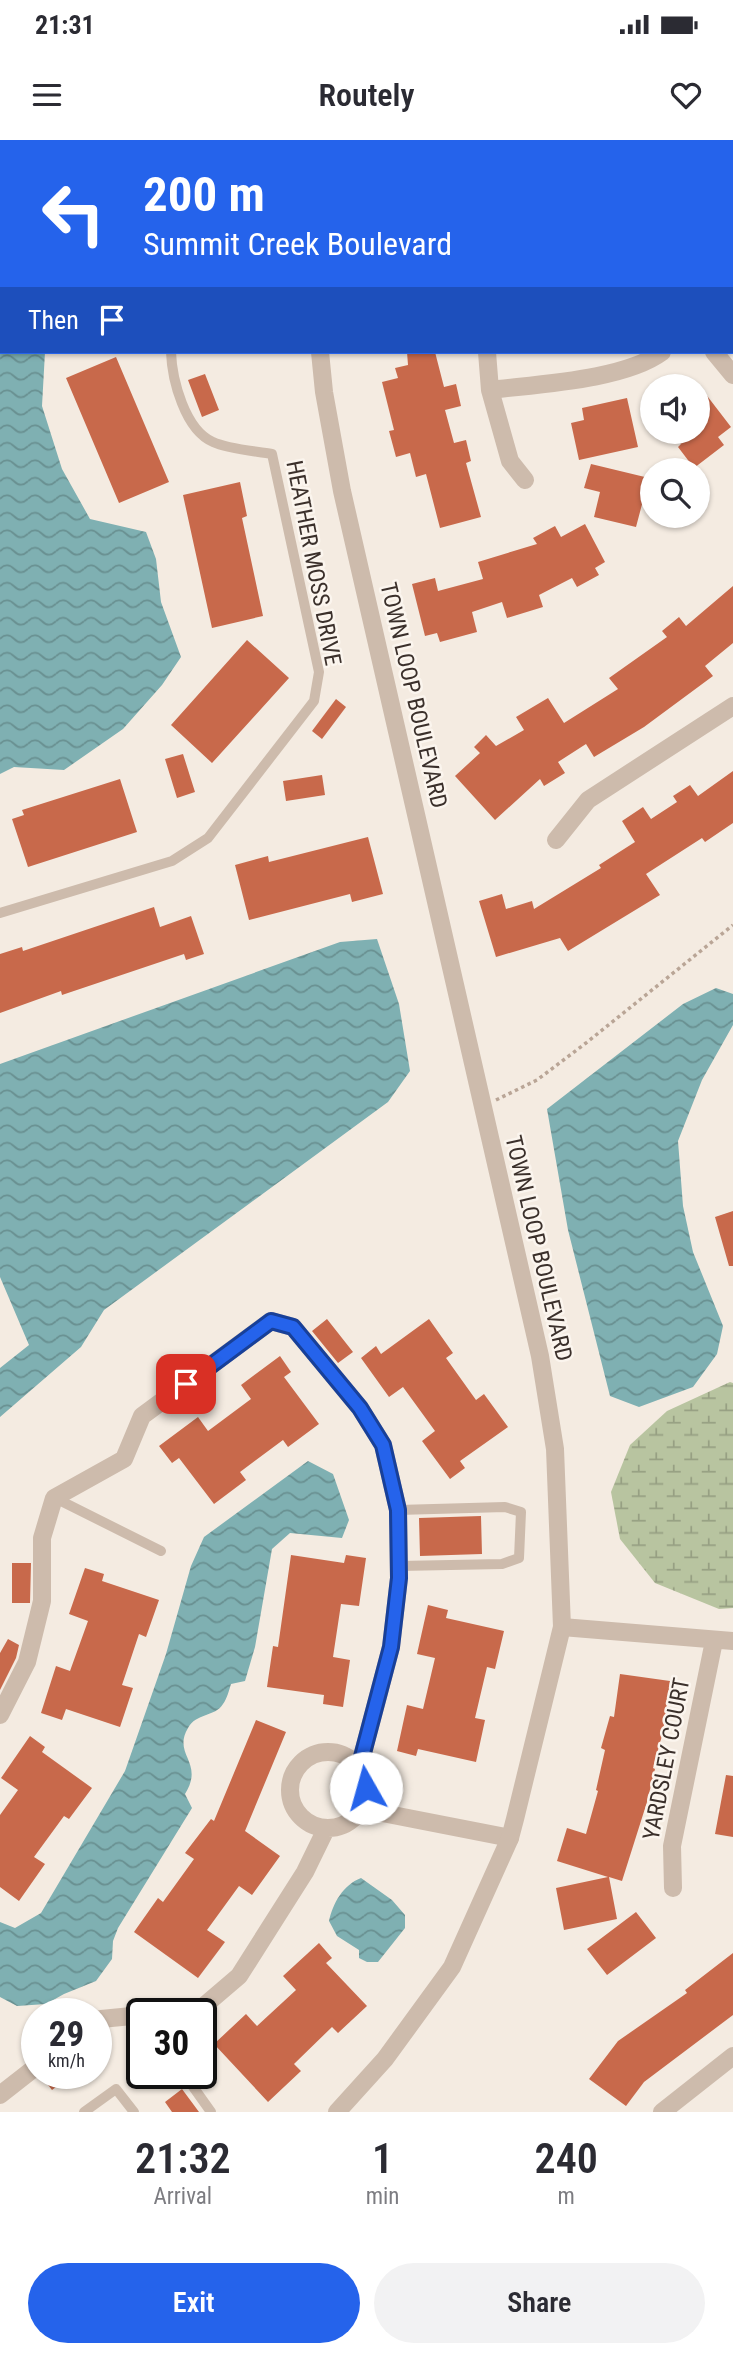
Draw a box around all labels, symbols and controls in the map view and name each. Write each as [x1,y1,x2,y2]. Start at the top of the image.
text: 21:31 [35,10,95,40]
icon: menu [28,76,66,114]
text: Routely [318,76,415,114]
icon: heart [667,76,705,114]
text: 200 m [143,166,265,223]
icon: left [28,168,119,259]
text: Summit Creek Boulevard [143,225,452,263]
icon: arrive [93,301,131,339]
text: Then [28,305,79,335]
map controls [640,374,710,528]
button: sound [640,374,710,444]
street label: HEATHER MOSS DRIVE [280,458,347,668]
button: search [640,458,710,528]
street label: TOWN LOOP BOULEVARD [374,580,453,811]
street label: TOWN LOOP BOULEVARD [499,1133,578,1364]
pin [156,1354,216,1414]
icon: arrive [167,1365,205,1403]
street label: YARDSLEY COURT [638,1676,695,1842]
position arrow [329,1751,403,1825]
speed limit sign: 30 [126,1998,217,2089]
text: 29 [49,2014,84,2055]
text: km/h [48,2050,85,2071]
text: 21:32 [135,2134,231,2183]
text: 1 [372,2134,393,2183]
text: 240 [535,2134,598,2183]
text: Arrival [154,2183,212,2210]
text: min [366,2183,399,2210]
text: m [558,2183,575,2210]
button: Exit [28,2263,360,2343]
button: Share [374,2263,705,2343]

